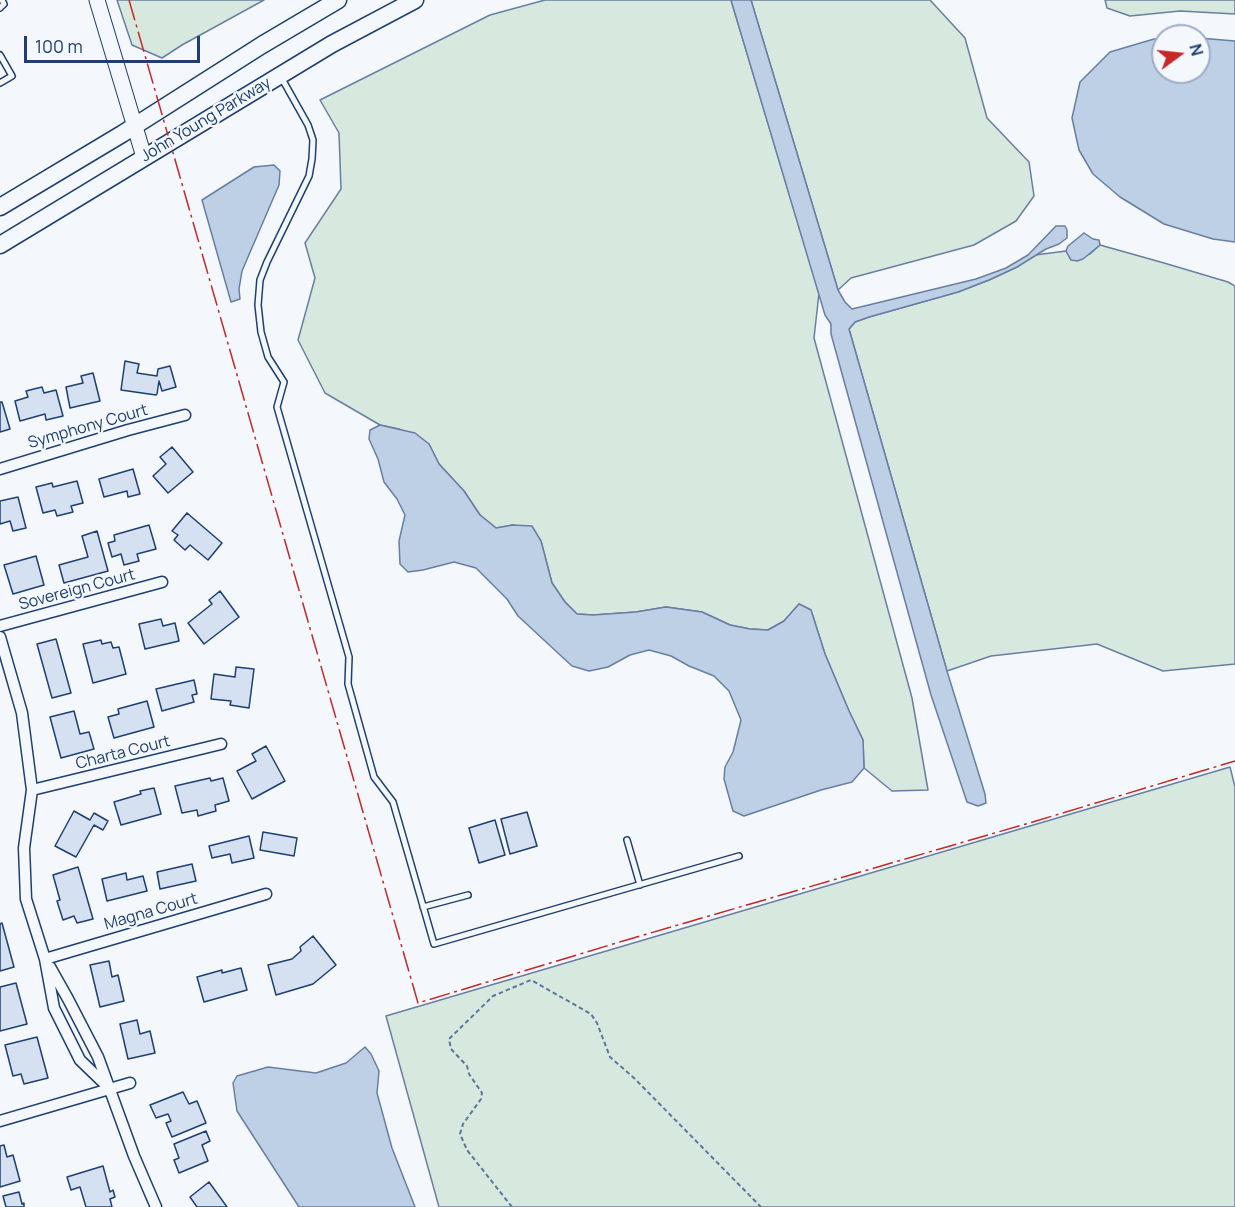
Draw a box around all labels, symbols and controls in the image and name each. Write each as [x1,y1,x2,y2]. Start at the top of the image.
scale bar [27,24,202,62]
north arrow [1151,24,1211,84]
text: 100 m [35,34,83,58]
text: N [1184,41,1209,58]
street label: John Young Parkway [137,74,275,166]
street label: Symphony Court [26,401,150,453]
street label: Sovereign Court [17,565,137,615]
street label: Charta Court [74,732,172,774]
street label: Magna Court [102,890,200,934]

